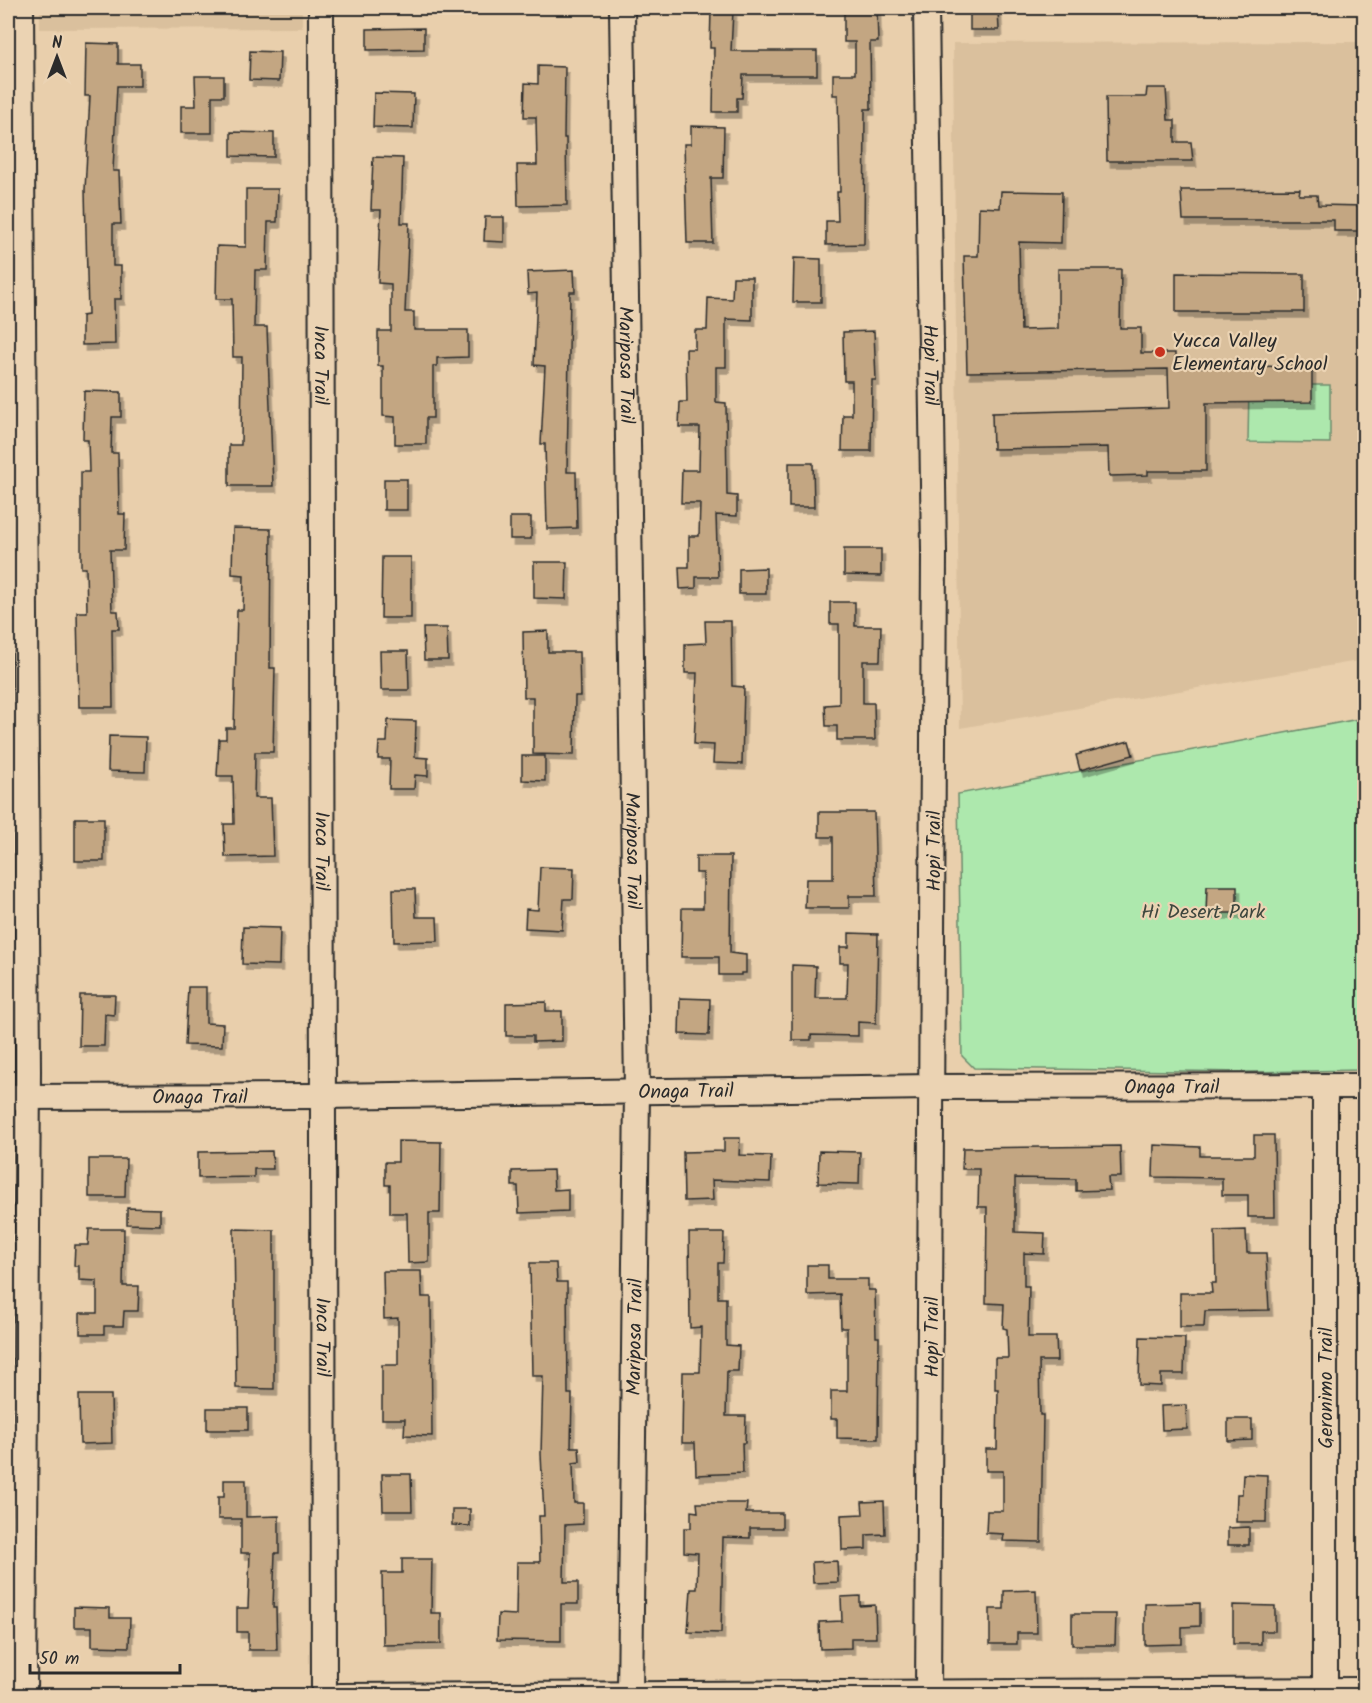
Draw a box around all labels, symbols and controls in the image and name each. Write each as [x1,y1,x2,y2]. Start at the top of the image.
north arrow [27,27,87,87]
text: N [52,31,62,56]
street label: Mariposa Trail [608,306,642,424]
street label: Hopi Trail [913,324,946,406]
street label: Inca Trail [304,325,336,405]
place label: Yucca Valley Elementary School [1172,326,1328,381]
marker: Yucca Valley Elementary School [1153,345,1167,359]
street label: Mariposa Trail [615,792,648,910]
street label: Hopi Trail [919,810,951,892]
street label: Inca Trail [304,811,337,891]
park label: Hi Desert Park [1141,897,1266,929]
street label: Onaga Trail [1124,1072,1220,1105]
street label: Onaga Trail [638,1076,734,1109]
street label: Onaga Trail [152,1082,248,1115]
street label: Mariposa Trail [619,1278,653,1396]
street label: Hopi Trail [917,1296,949,1378]
street label: Inca Trail [305,1297,337,1377]
street label: Geronimo Trail [1311,1327,1343,1449]
scale bar [30,1637,180,1675]
text: 50 m [39,1645,79,1674]

